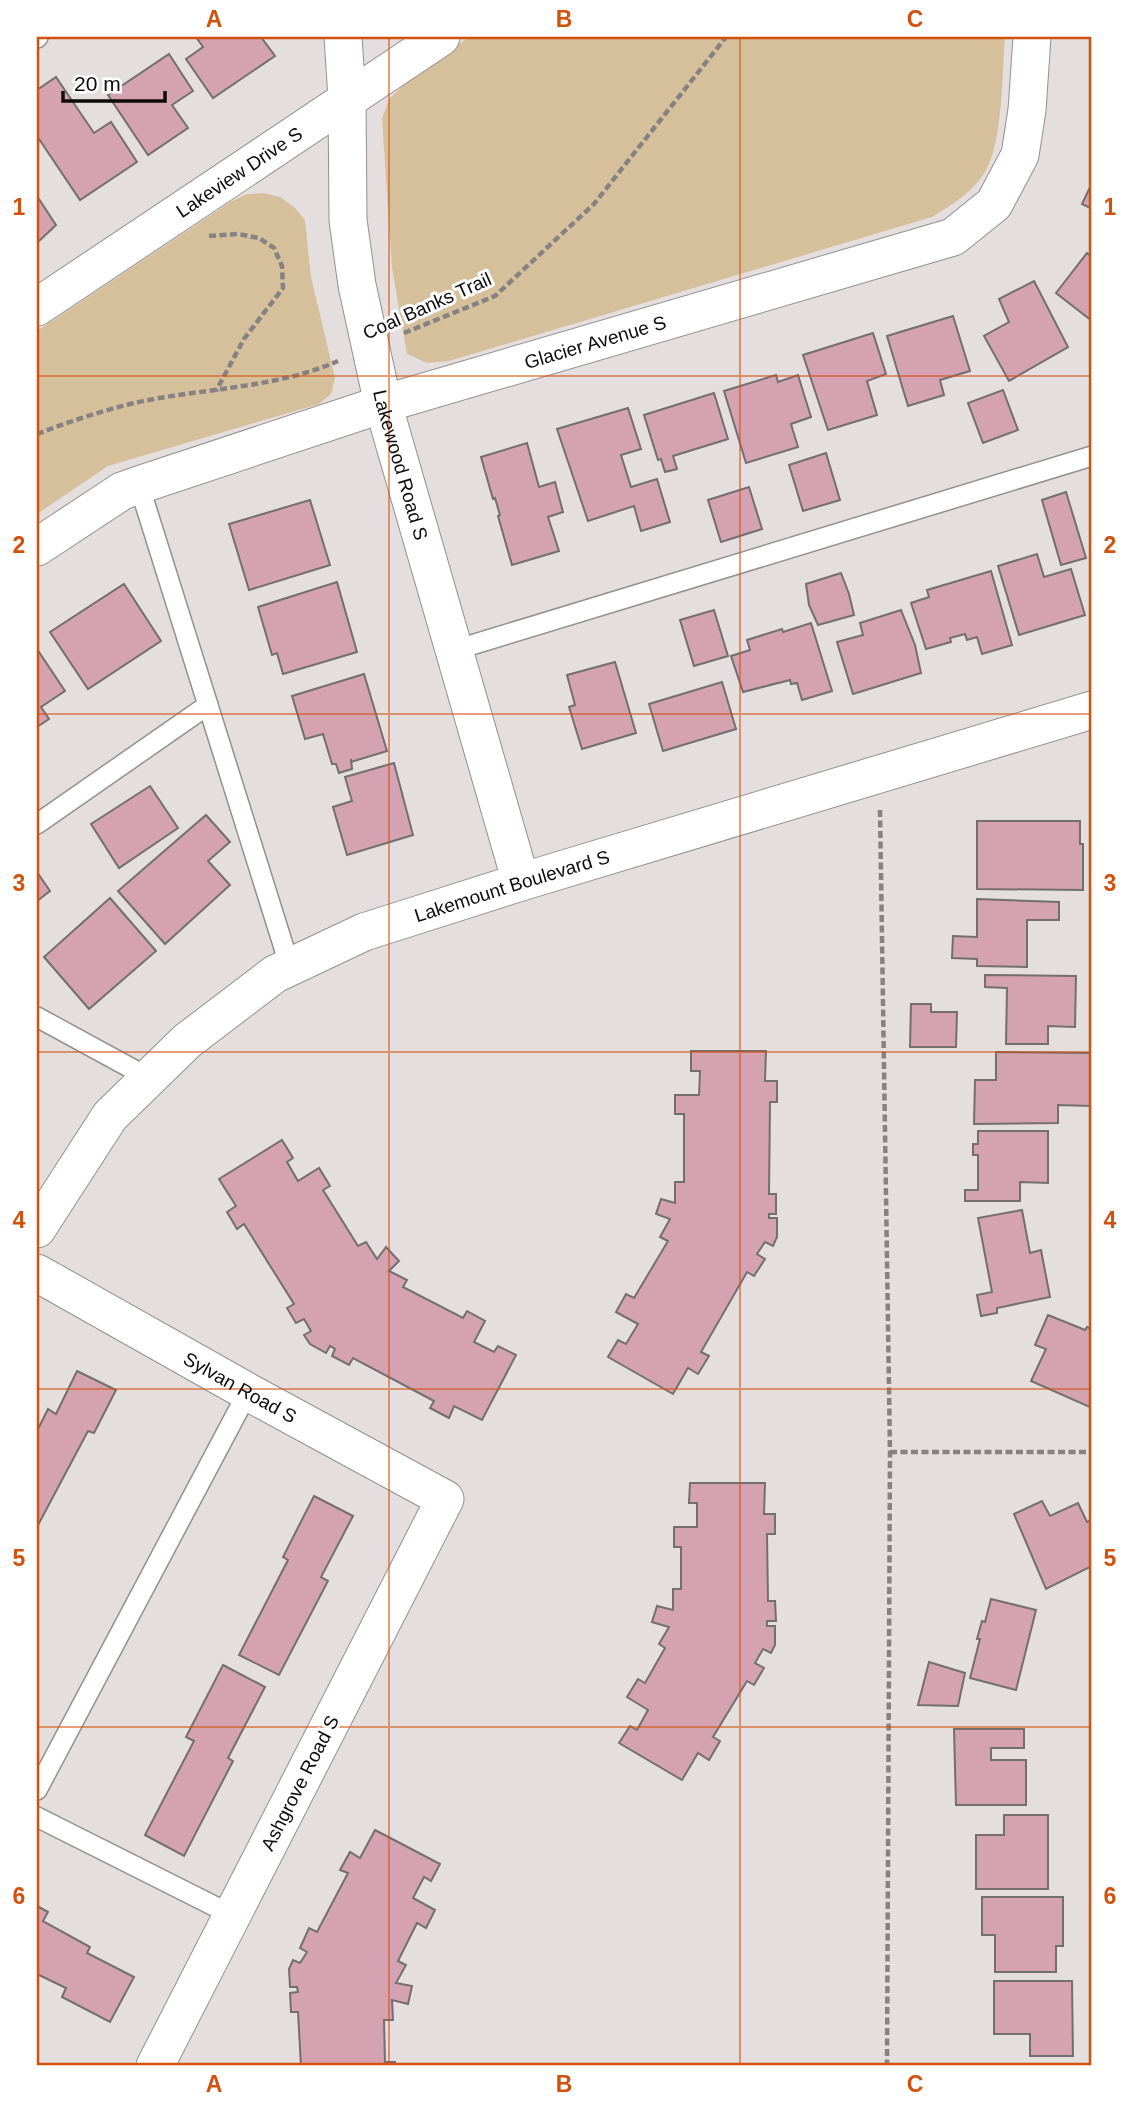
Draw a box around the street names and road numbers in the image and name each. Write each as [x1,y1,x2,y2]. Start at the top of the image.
street label: Lakeview Drive S [172,122,306,222]
street label: Coal Banks Trail [360,268,494,344]
street label: Glacier Avenue S [522,311,668,373]
street label: Lakewood Road S [370,388,432,543]
street label: Lakemount Boulevard S [412,846,612,926]
street label: Sylvan Road S [180,1347,300,1427]
street label: Ashgrove Road S [257,1712,343,1854]

